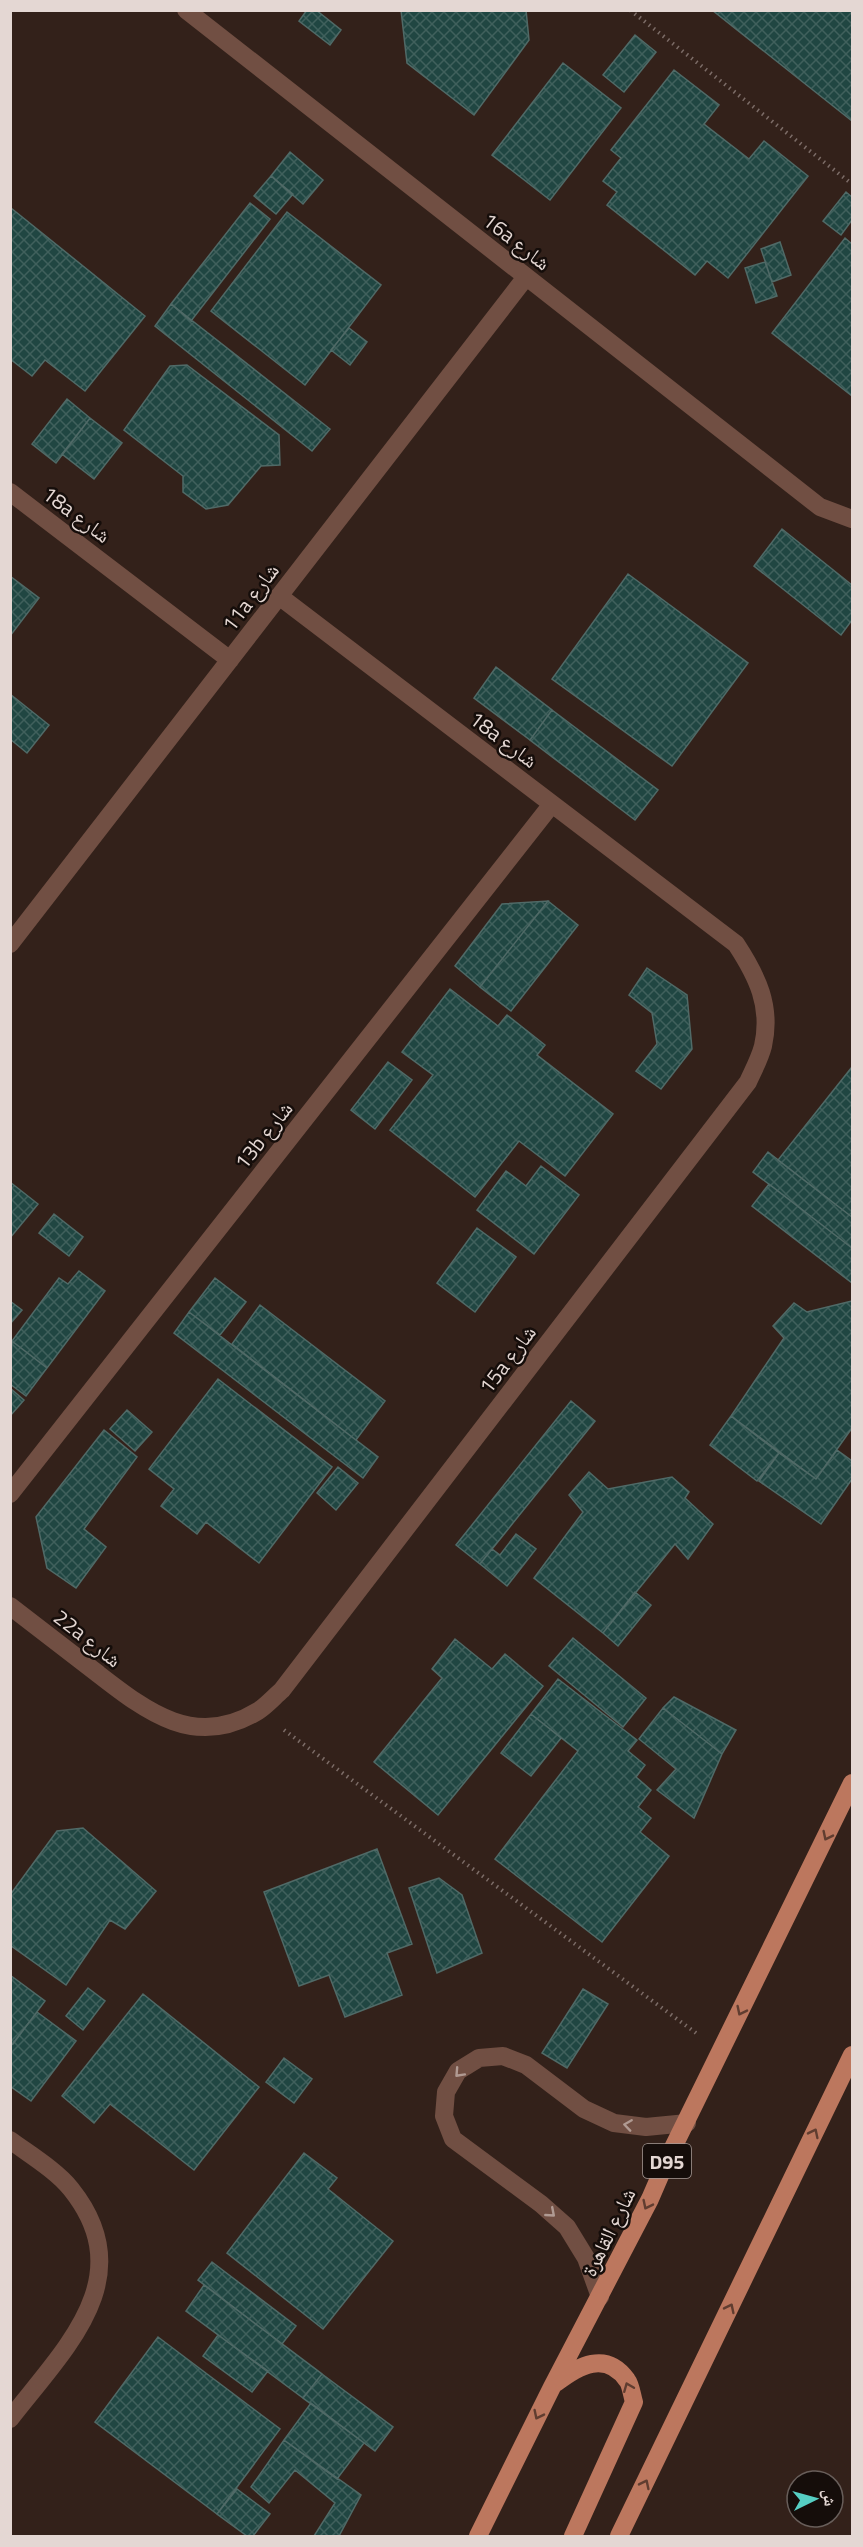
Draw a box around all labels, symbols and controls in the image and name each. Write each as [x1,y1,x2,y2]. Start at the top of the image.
street label: 16a شارع [476,204,558,278]
street label: 18a شارع [36,478,118,550]
street label: 11a شارع [214,556,286,638]
street label: 18a شارع [463,703,545,775]
street label: 13b شارع [226,1094,300,1176]
street label: 15a شارع [471,1318,543,1400]
street label: 22a شارع [47,1601,129,1675]
one-way arrow [822,1829,834,1840]
one-way arrow [736,2004,748,2015]
one-way arrow [455,2067,466,2077]
one-way arrow [624,2119,633,2131]
one-way arrow [807,2128,819,2139]
road number: D95 [643,2144,691,2178]
street label: شارع القاهرة [573,2182,643,2282]
one-way arrow [642,2199,654,2210]
one-way arrow [544,2206,555,2217]
one-way arrow [722,2304,734,2315]
one-way arrow [623,2383,636,2393]
one-way arrow [533,2409,545,2420]
north arrow [785,2469,845,2529]
one-way arrow [637,2479,649,2490]
text: ش [817,2488,843,2507]

